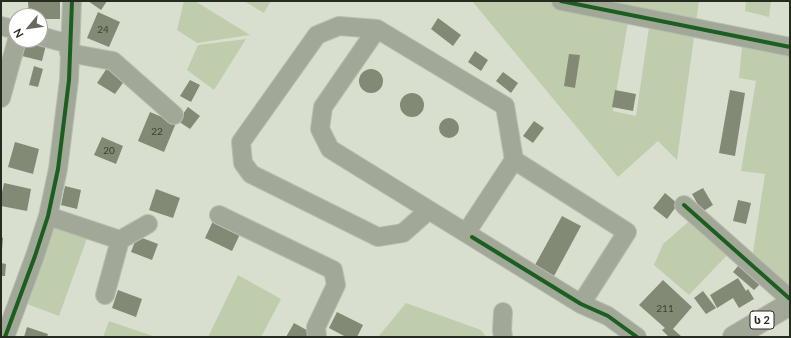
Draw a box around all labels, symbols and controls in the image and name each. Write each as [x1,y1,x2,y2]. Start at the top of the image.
north arrow [8,8,48,48]
house number: 24 [97,24,109,36]
text: N [10,27,26,40]
house number: 22 [151,126,163,138]
house number: 20 [103,145,115,157]
house number: 211 [656,303,674,315]
road number: ს 2 [750,311,774,329]

